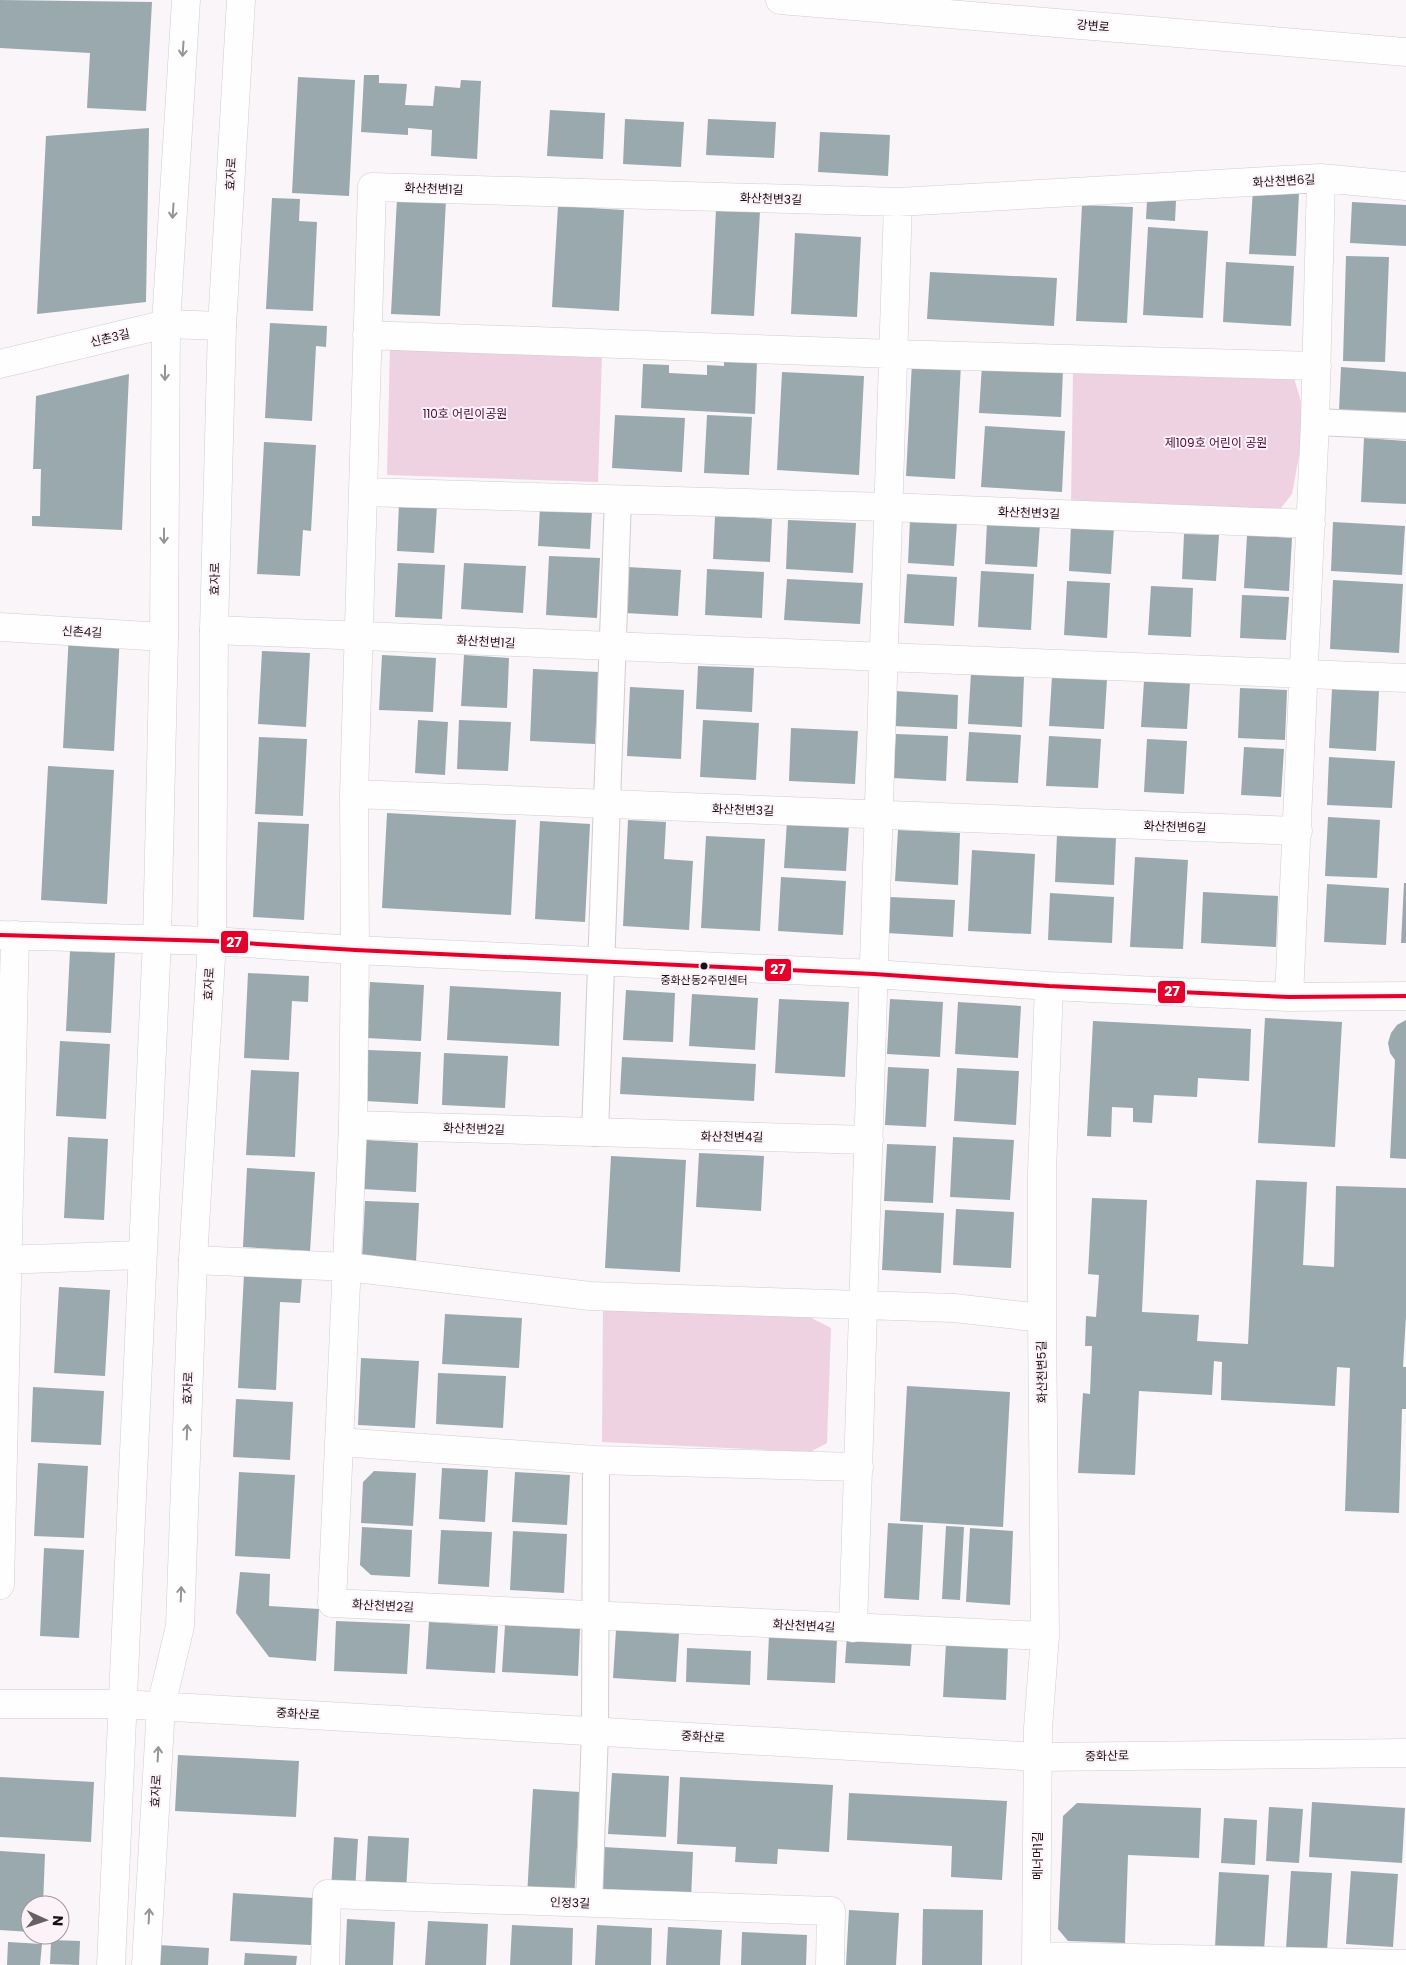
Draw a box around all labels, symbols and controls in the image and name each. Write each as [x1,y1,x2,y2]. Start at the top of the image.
street label: 강변로 [1076,16,1110,35]
one-way arrow [179,40,188,56]
street label: 효자로 [221,157,240,191]
street label: 화산천변6길 [1252,170,1316,191]
street label: 화산천변1길 [404,179,464,198]
street label: 화산천변3길 [740,189,802,208]
one-way arrow [168,203,178,219]
street label: 신촌3길 [88,325,131,350]
one-way arrow [160,364,170,381]
park label: 110호 어린이공원 [423,405,507,422]
park label: 제109호 어린이 공원 [1165,434,1267,451]
street label: 화산천변3길 [998,503,1060,522]
one-way arrow [160,527,169,543]
street label: 효자로 [206,562,223,596]
street label: 신촌4길 [61,622,103,641]
street label: 화산천변1길 [456,631,516,652]
street label: 화산천변3길 [712,800,774,819]
street label: 화산천변6길 [1143,817,1207,836]
line badge: 27 [220,930,249,954]
text: 27 [226,932,242,952]
line badge: 27 [764,958,792,982]
text: 27 [770,959,786,979]
marker: 중화산동2주민센터 [699,961,709,971]
street label: 효자로 [199,967,218,1001]
place label: 중화산동2주민센터 [660,972,748,988]
line badge: 27 [1157,980,1186,1004]
text: 27 [1164,981,1180,1001]
street label: 화산천변2길 [443,1119,505,1138]
street label: 화산천변4길 [700,1127,764,1146]
street label: 화산천변5길 [1032,1340,1051,1404]
street label: 효자로 [178,1371,197,1405]
one-way arrow [182,1424,192,1440]
one-way arrow [177,1586,186,1602]
street label: 화산천변2길 [352,1595,414,1616]
street label: 화산천변4길 [772,1615,836,1636]
street label: 중화산로 [276,1704,321,1723]
street label: 중화산로 [681,1727,726,1746]
one-way arrow [154,1746,163,1762]
street label: 중화산로 [1085,1747,1129,1764]
street label: 효자로 [146,1774,165,1808]
street label: 메너머1길 [1029,1832,1046,1880]
street label: 인정3길 [550,1893,590,1912]
north arrow [20,1895,70,1945]
one-way arrow [144,1909,153,1925]
text: N [48,1915,68,1926]

